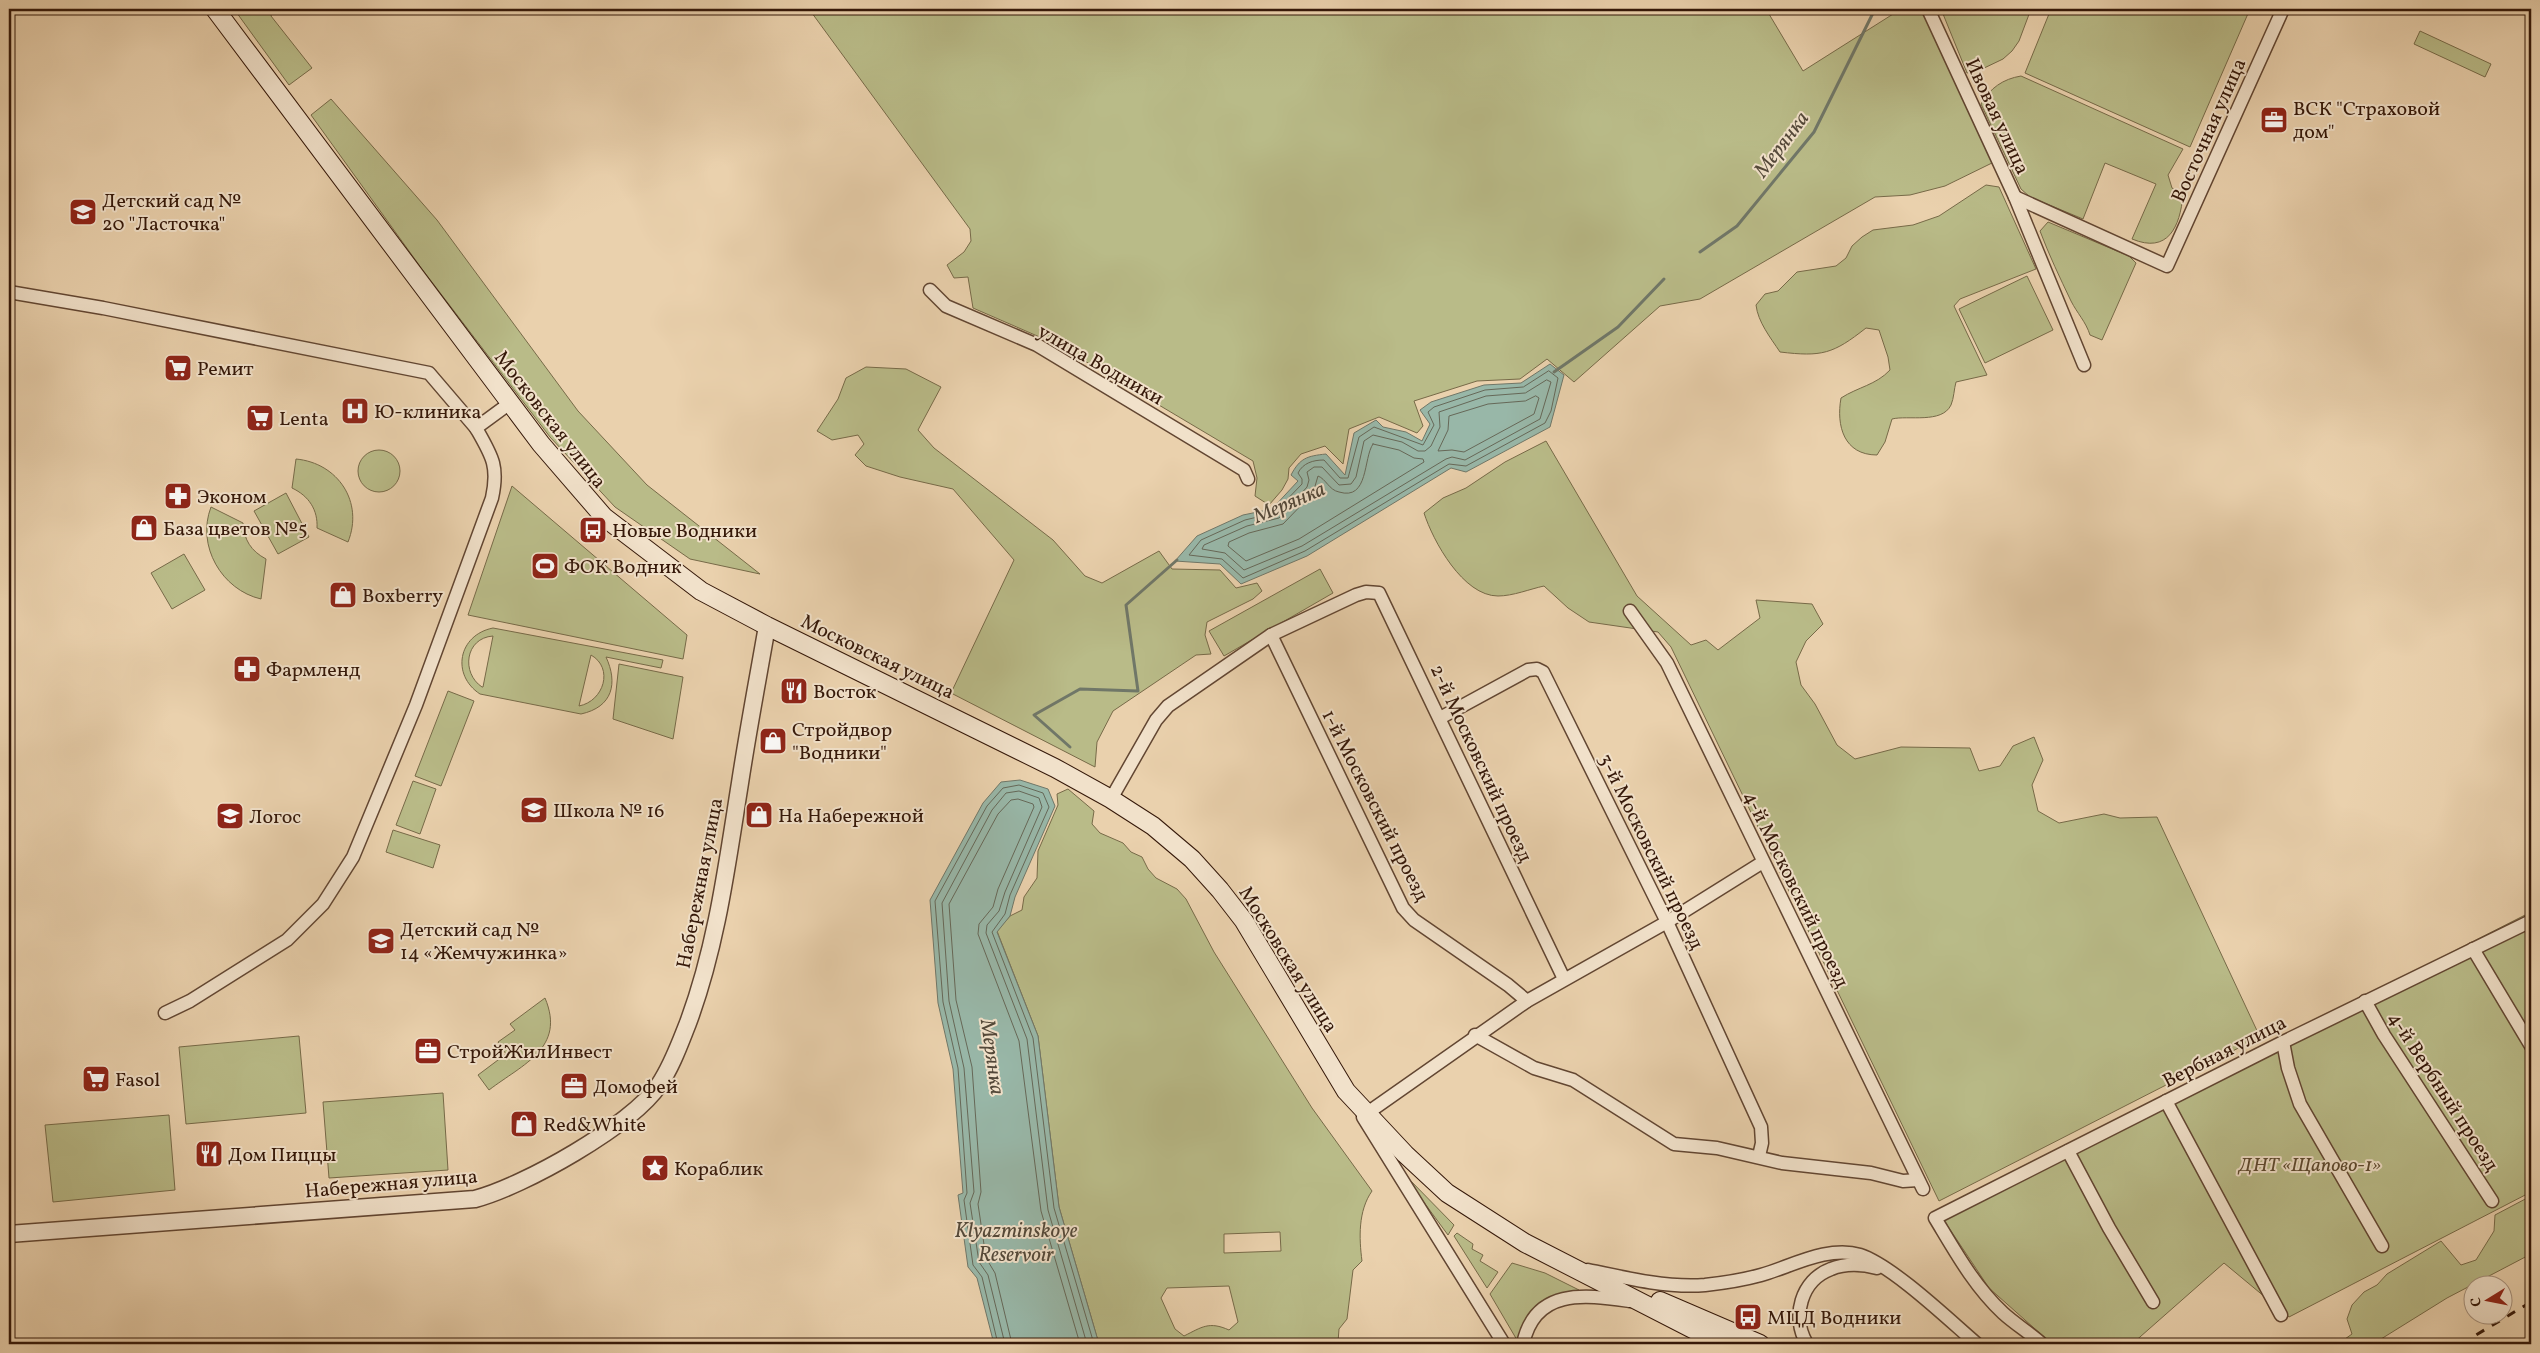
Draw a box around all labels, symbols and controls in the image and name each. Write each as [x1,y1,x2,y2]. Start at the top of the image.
street label: Ивовая улица [1957,54,2035,180]
street label: Восточная улица [2165,54,2254,207]
place label: ВСК "Страховой дом" [2293,96,2440,147]
office icon: ВСК "Страховой дом" [2259,105,2289,135]
water label: Мерянка [1747,106,1817,185]
place label: Детский сад № 20 "Ласточка" [102,188,241,239]
school or university icon: Детский сад № 20 "Ласточка" [68,197,98,227]
street label: улица Водники [1032,318,1168,413]
street label: Московская улица [487,345,612,495]
supermarket icon: Ремит [163,353,193,383]
place label: Ремит [197,356,254,384]
hospital icon: Ю-клиника [340,396,370,426]
place label: Ю-клиника [374,399,481,427]
supermarket icon: Lenta [245,403,275,433]
place label: Lenta [279,406,329,434]
water label: Мерянка [1248,475,1330,532]
pharmacy icon: Эконом [163,481,193,511]
place label: Эконом [197,484,267,512]
shop icon: База цветов №5 [129,513,159,543]
bus stop icon: Новые Водники [578,515,608,545]
place label: База цветов №5 [163,516,308,544]
place label: Новые Водники [612,518,757,546]
sports icon: ФОК Водник [530,551,560,581]
place label: ФОК Водник [564,554,682,582]
shop icon: Boxberry [328,580,358,610]
place label: Boxberry [362,583,443,611]
street label: Московская улица [795,608,959,707]
pharmacy icon: Фармленд [232,654,262,684]
place label: Фармленд [266,657,360,685]
street label: 2-й Московский проезд [1422,660,1538,867]
restaurant icon: Восток [779,676,809,706]
place label: Восток [813,679,877,707]
street label: 1-й Московский проезд [1314,705,1435,907]
place label: Стройдвор "Водники" [792,717,892,768]
shop icon: Стройдвор "Водники" [758,726,788,756]
street label: 3-й Московский проезд [1591,749,1710,955]
street label: 4-й Московский проезд [1735,787,1855,993]
school or university icon: Школа № 16 [519,795,549,825]
street label: Набережная улица [671,795,731,971]
place label: Школа № 16 [553,798,664,826]
shop icon: На Набережной [744,800,774,830]
school or university icon: Логос [215,801,245,831]
place label: На Набережной [778,803,924,831]
place label: Логос [249,804,301,832]
street label: Московская улица [1231,881,1344,1039]
place label: Детский сад № 14 «Жемчужинка» [400,917,568,968]
school or university icon: Детский сад № 14 «Жемчужинка» [366,926,396,956]
street label: 4-й Вербный проезд [2380,1007,2505,1177]
street label: Вербная улица [2158,1010,2292,1096]
water label: Мерянка [972,1017,1011,1097]
office icon: СтройЖилИнвест [413,1036,443,1066]
place label: СтройЖилИнвест [447,1039,612,1067]
supermarket icon: Fasol [81,1064,111,1094]
place label: Fasol [115,1067,160,1095]
office icon: Домофей [559,1071,589,1101]
place label: Домофей [593,1074,678,1102]
shop icon: Red&White [509,1109,539,1139]
place label: Red&White [543,1112,646,1140]
restaurant icon: Дом Пиццы [194,1139,224,1169]
place label: Дом Пиццы [228,1142,336,1170]
park label: ДНТ «Щапово-1» [2237,1152,2381,1180]
place icon: Кораблик [640,1153,670,1183]
place label: Кораблик [674,1156,763,1184]
street label: Набережная улица [304,1163,479,1207]
water label: Klyazminskoye Reservoir [955,1217,1078,1270]
north arrow [2462,1276,2512,1326]
text: С [2467,1296,2487,1308]
bus stop icon: МЦД Водники [1733,1302,1763,1332]
place label: МЦД Водники [1767,1305,1902,1333]

